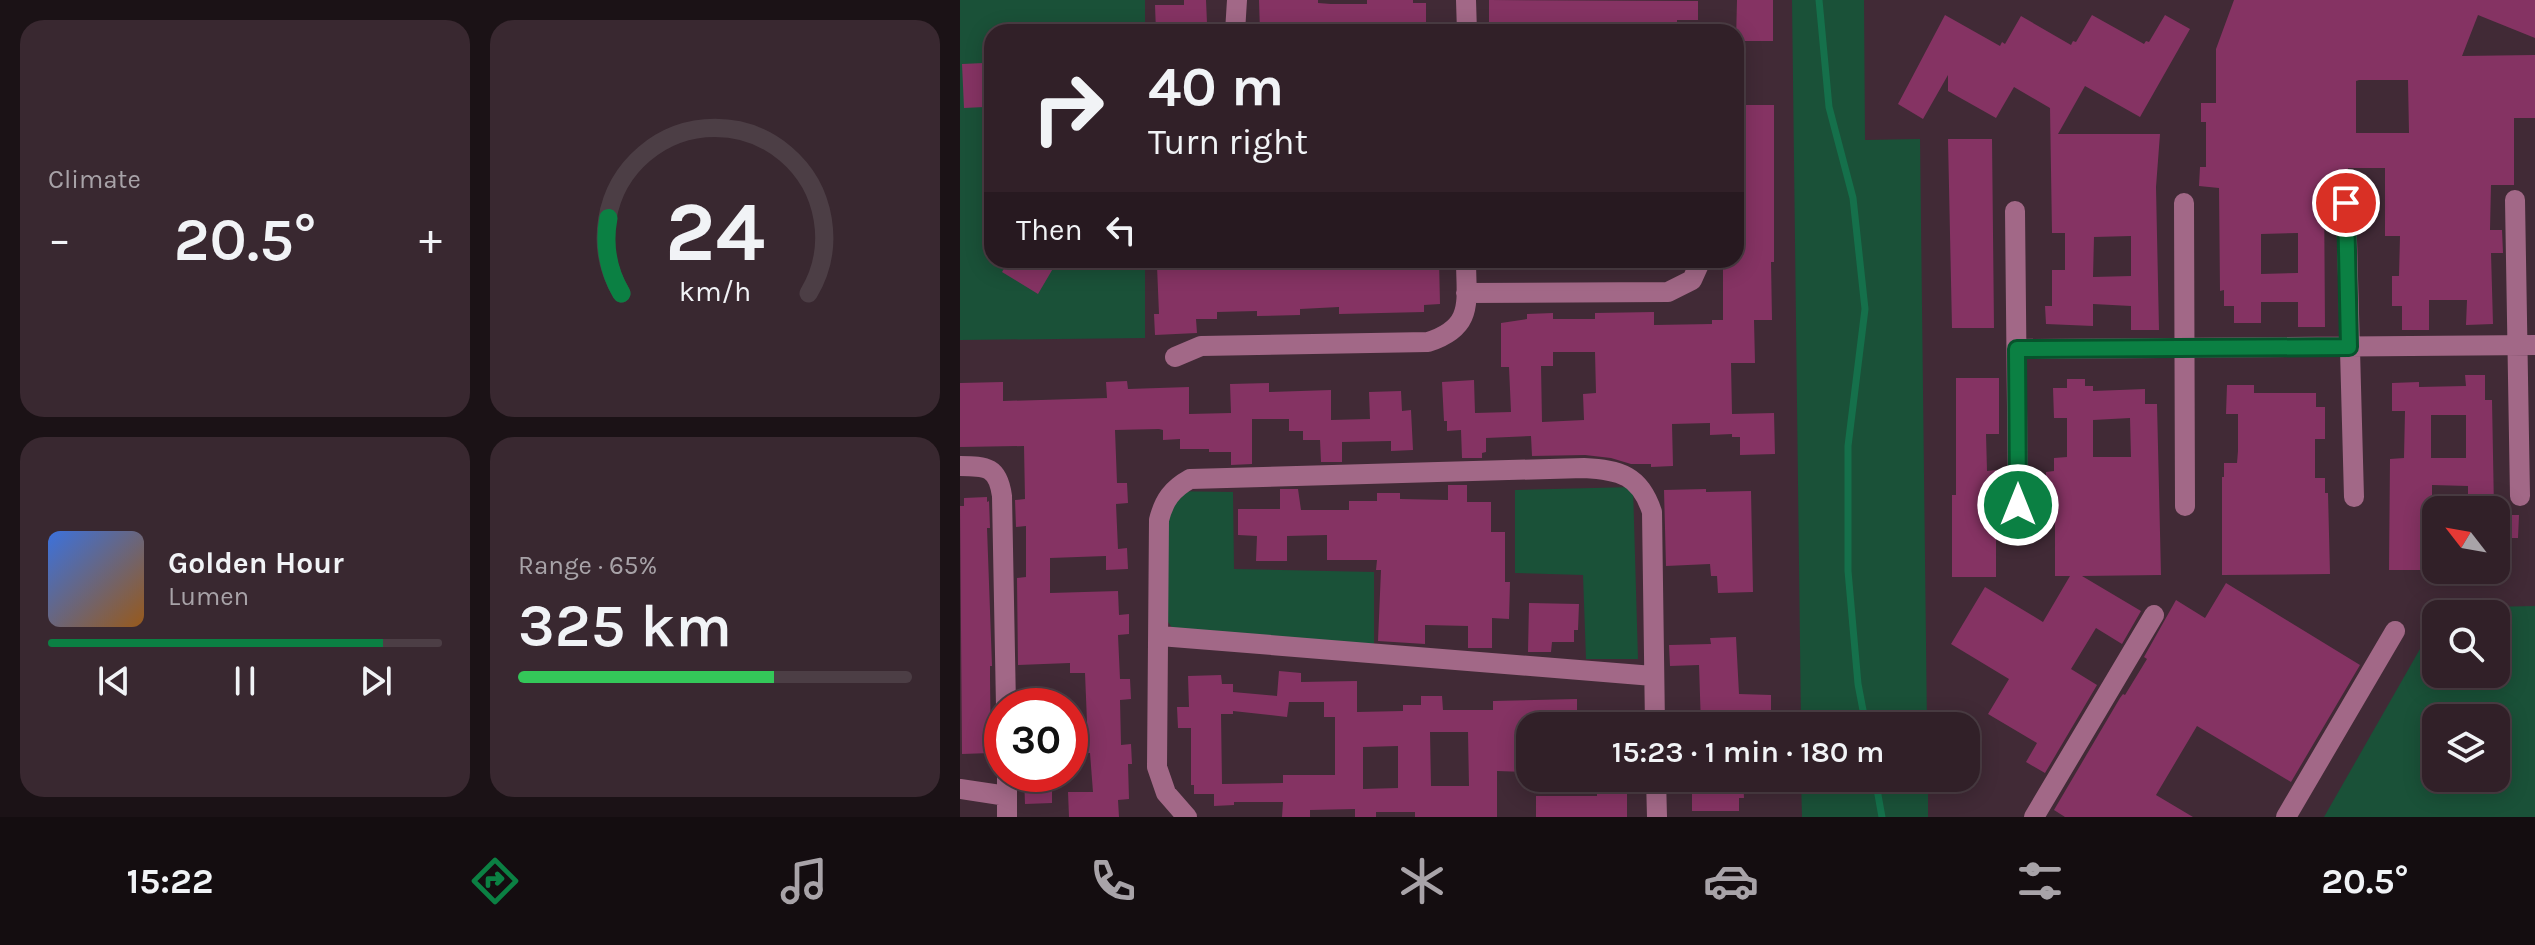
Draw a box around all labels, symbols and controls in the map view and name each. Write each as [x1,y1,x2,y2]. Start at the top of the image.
text: 40 m [1148,54,1284,119]
icon: right [1016,56,1120,160]
text: Turn right [1148,121,1308,163]
text: Climate [48,164,141,195]
pin [2312,169,2380,237]
icon: arrive [2324,181,2368,225]
text: 24 [665,184,765,281]
text: 20.5° [174,205,316,275]
icon: left [1099,208,1143,252]
text: Then [1016,212,1083,248]
text: − [48,214,71,265]
text: + [419,214,442,265]
text: km/h [679,275,751,308]
position arrow [1976,463,2060,547]
north arrow [2422,496,2510,584]
map controls [2422,496,2510,792]
text: Golden Hour [168,545,344,581]
text: Range · 65% [518,550,657,581]
text: Lumen [168,581,249,612]
text: 325 km [518,591,732,661]
button: search [2422,600,2510,688]
icon: previous [92,659,136,703]
icon: pause [223,659,267,703]
icon: next [354,659,398,703]
speed limit sign: 30 [984,688,1088,792]
button: layers [2422,704,2510,792]
text: 15:23 · 1 min · 180 m [1612,734,1884,770]
icon: directions [467,853,523,909]
icon: music [776,853,832,909]
icon: phone [1085,853,1141,909]
icon: climate [1394,853,1450,909]
icon: car [1703,853,1759,909]
icon: filters [2012,853,2068,909]
text: 15:22 [127,860,214,902]
text: 20.5° [2321,860,2408,902]

